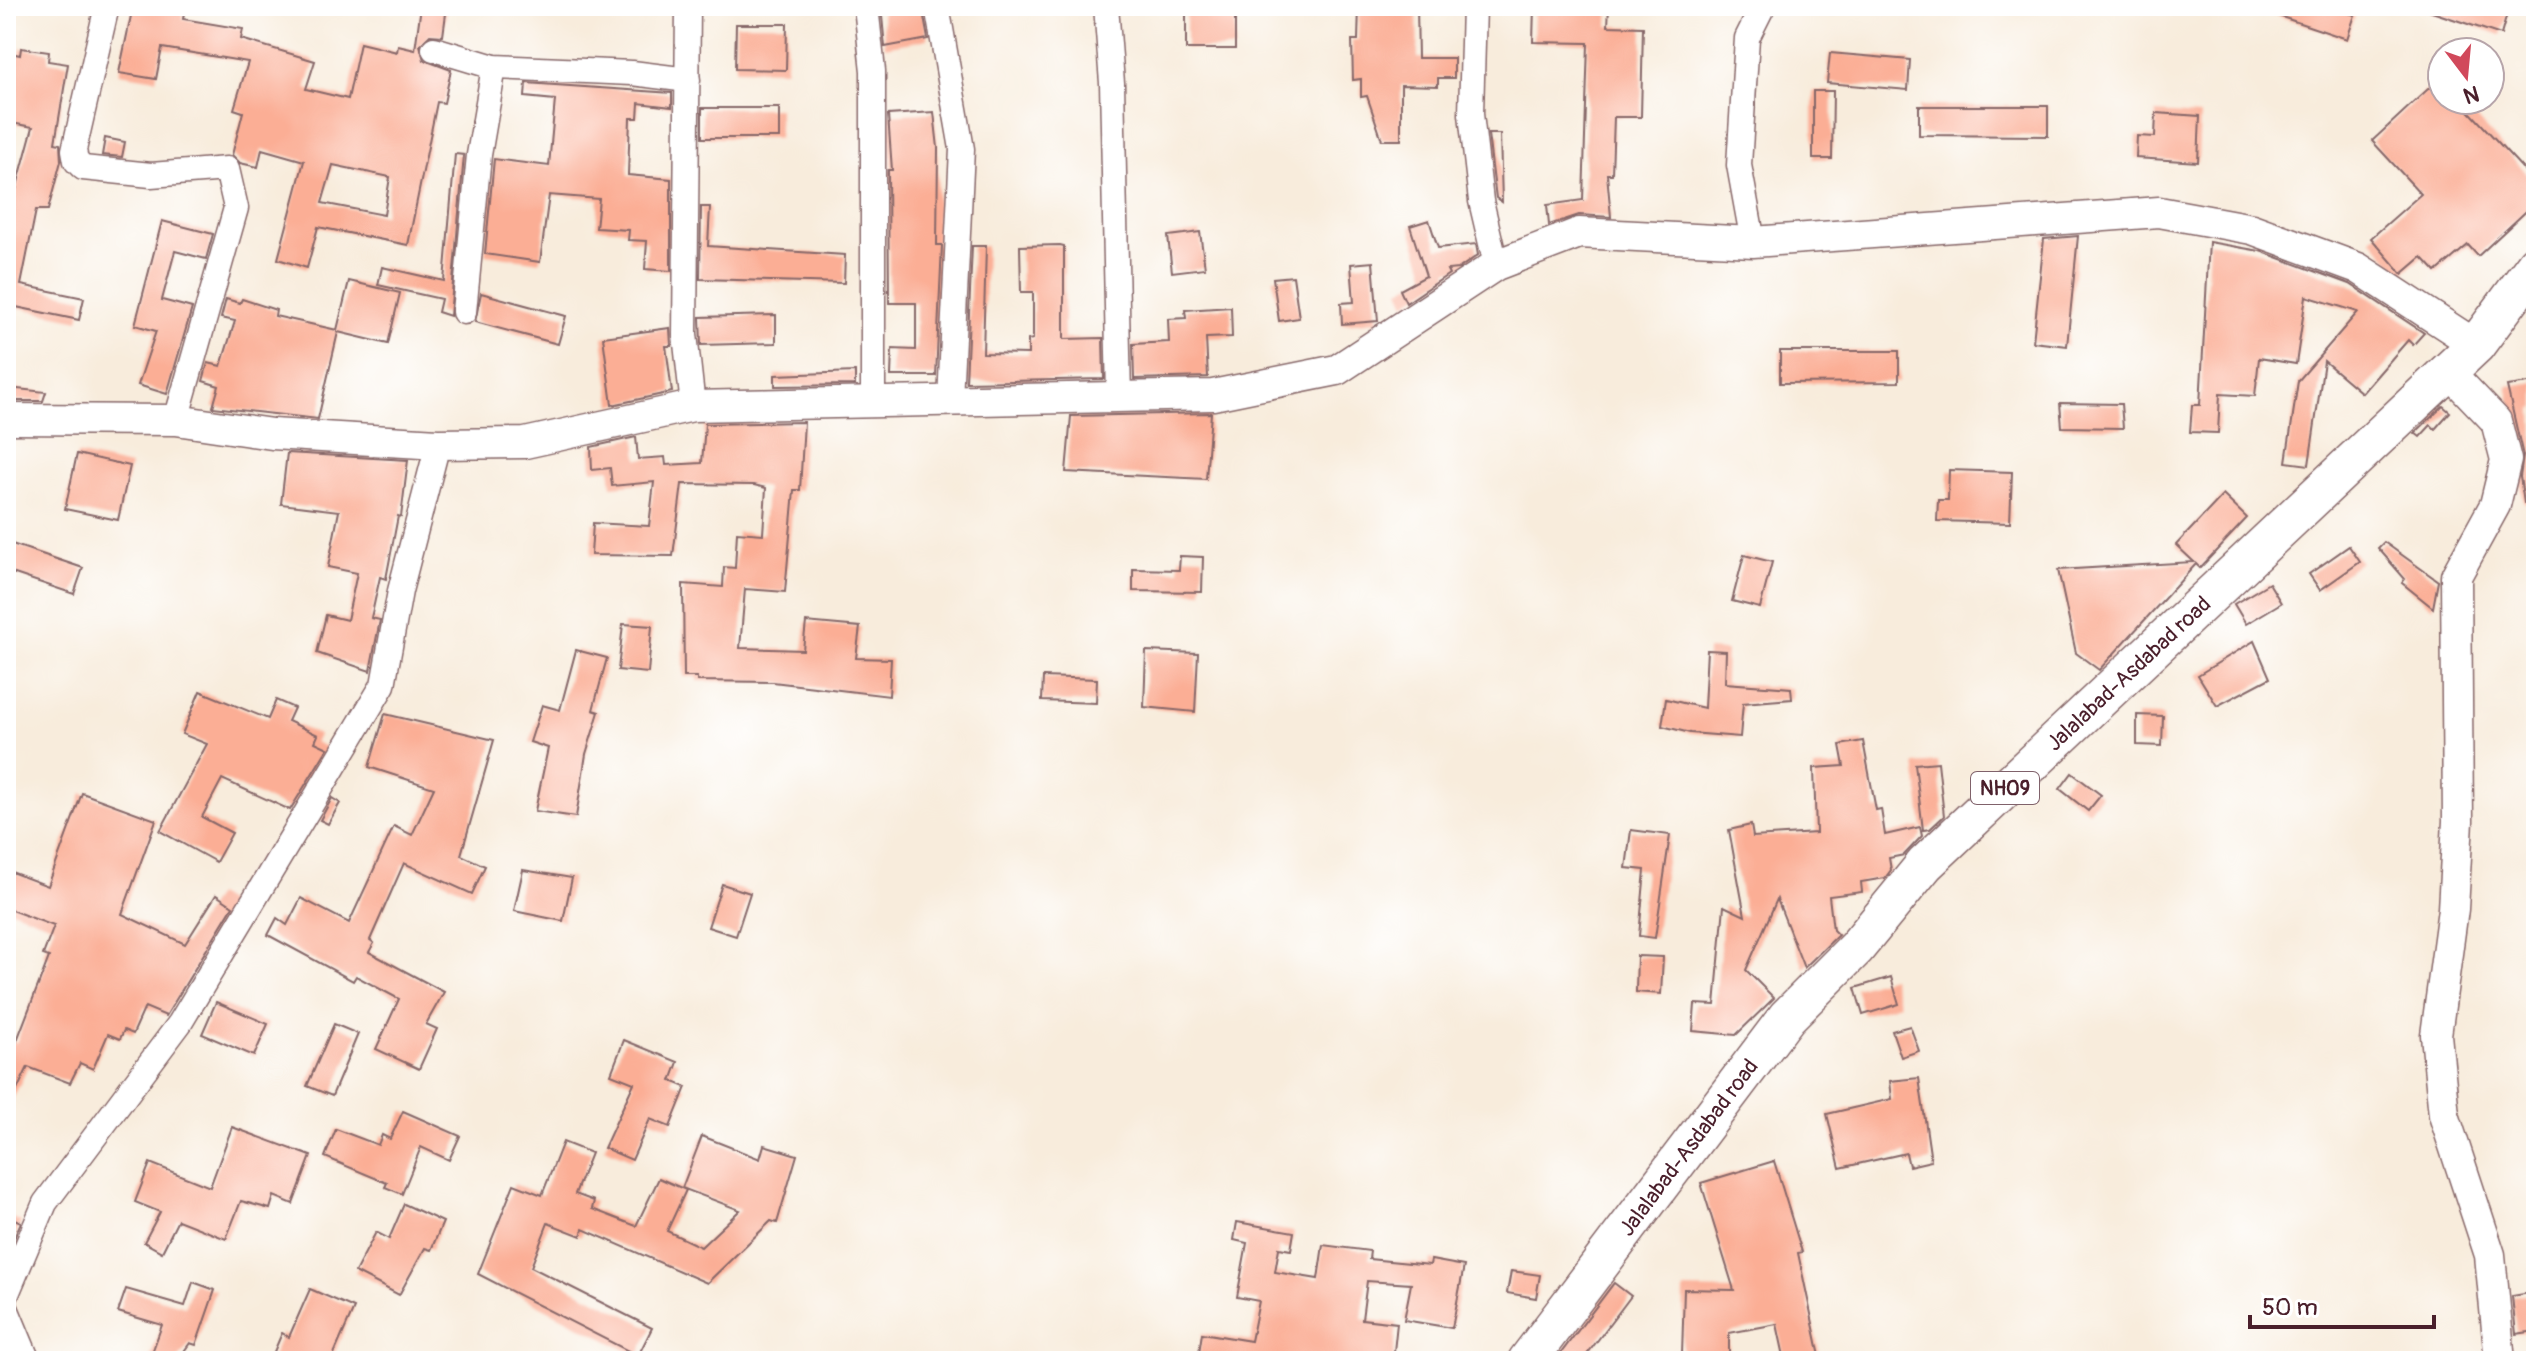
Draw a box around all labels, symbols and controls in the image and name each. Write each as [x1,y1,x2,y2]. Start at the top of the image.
north arrow [2426,36,2506,116]
text: N [2460,79,2482,110]
street label: Jalalabad-Asdabad road [2041,590,2217,757]
road number: NH09 [1971,772,2039,804]
street label: Jalalabad-Asdabad road [1613,1053,1765,1242]
scale bar [2250,1279,2434,1329]
text: 50 m [2262,1293,2318,1322]

